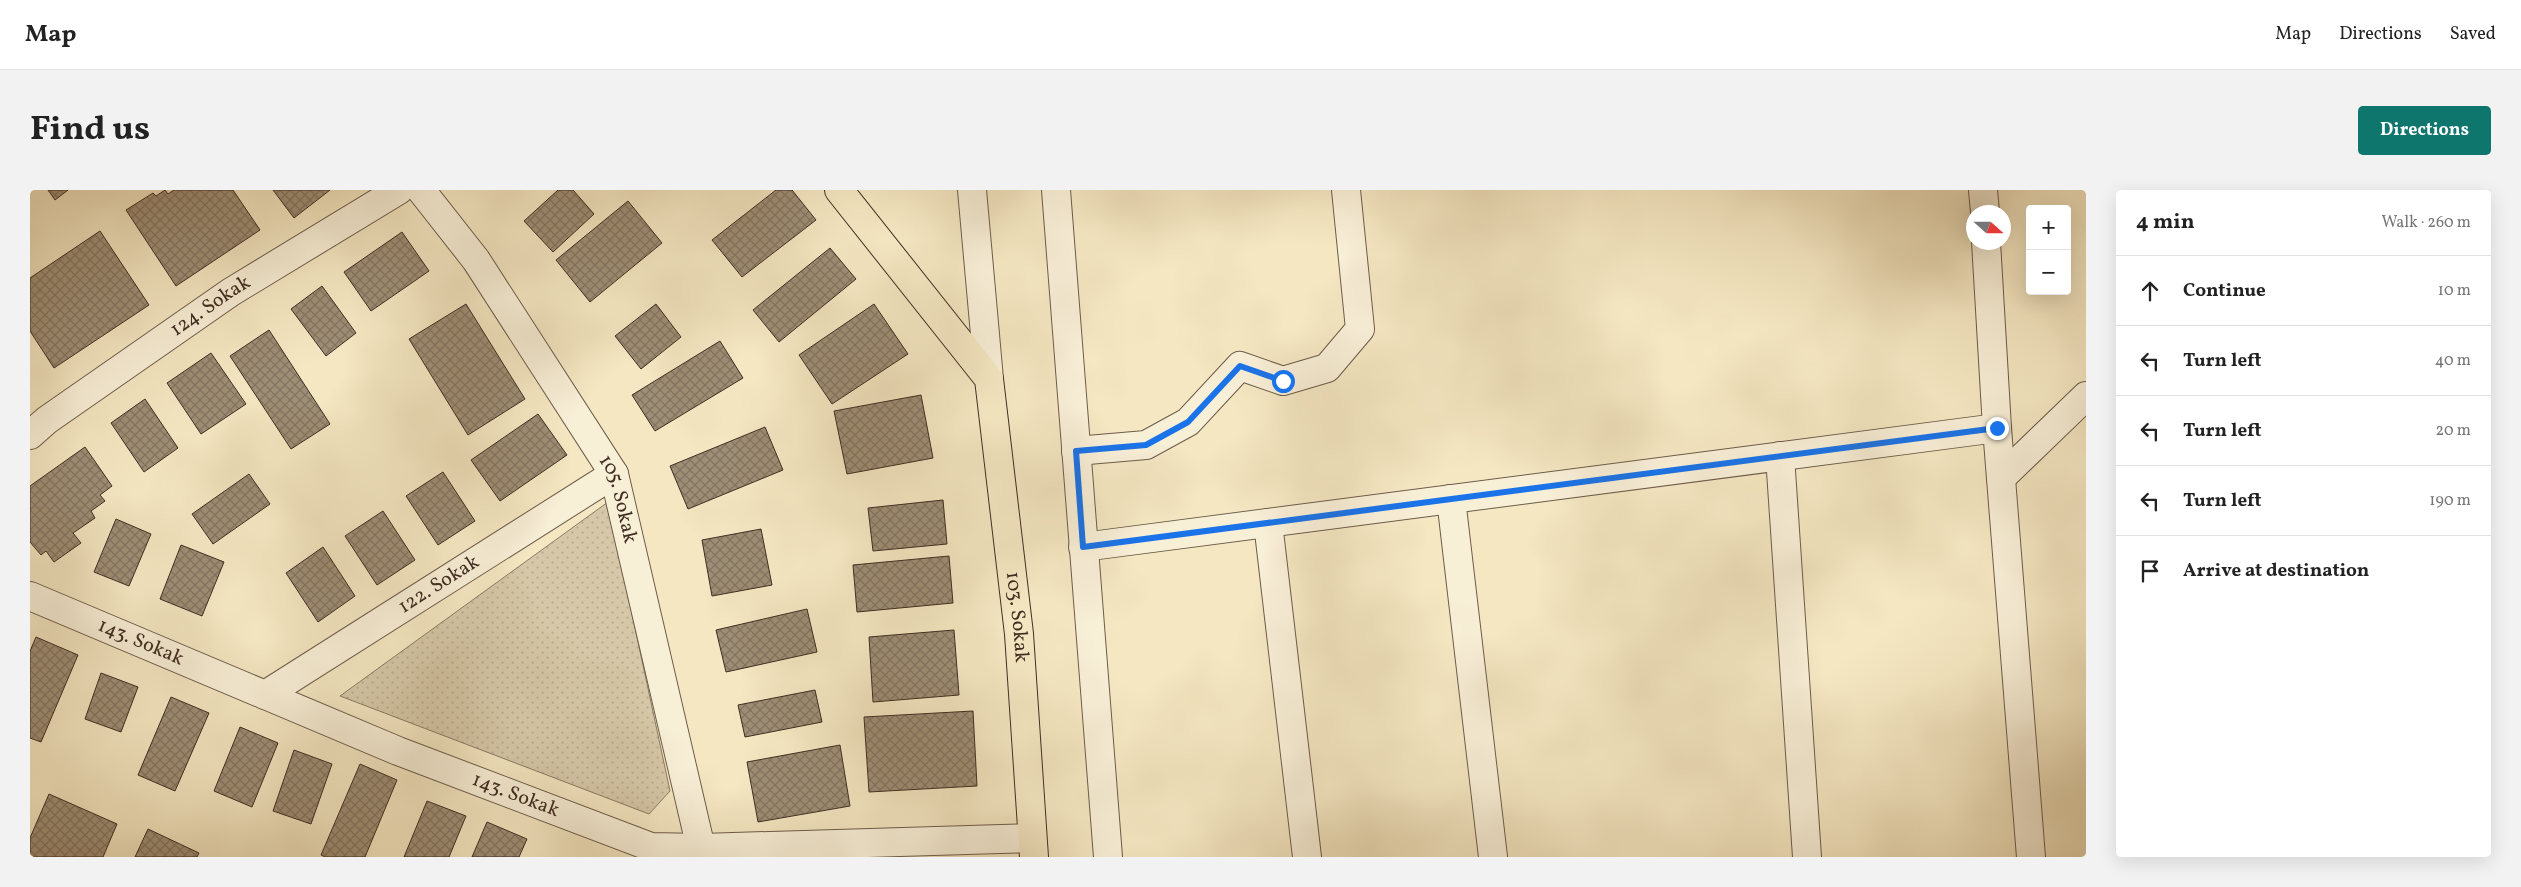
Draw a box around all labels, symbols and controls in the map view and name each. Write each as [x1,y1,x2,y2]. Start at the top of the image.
text: Map [25,18,76,52]
text: Map [2275,22,2311,47]
text: Directions [2339,22,2422,47]
text: Saved [2450,22,2496,47]
text: Find us [30,106,150,154]
button: Directions [2358,106,2491,155]
north arrow [1966,205,2011,250]
map controls [2026,205,2071,295]
button: + [2026,205,2071,250]
text: 4 min [2136,208,2195,237]
text: Walk · 260 m [2381,212,2471,234]
button: − [2026,250,2071,295]
street label: 124. Sokak [165,269,256,344]
icon: ahead [2136,277,2164,305]
text: Continue [2183,278,2266,304]
text: 10 m [2438,280,2471,302]
icon: left [2136,347,2164,375]
text: Turn left [2183,348,2262,374]
text: 40 m [2435,350,2471,372]
route start [1272,370,1295,393]
route end [1986,417,2009,440]
icon: left [2136,417,2164,445]
text: Turn left [2183,418,2262,444]
text: 20 m [2436,420,2471,442]
street label: 105. Sokak [591,449,644,546]
icon: left [2136,487,2164,515]
text: Turn left [2183,488,2262,514]
text: 190 m [2429,490,2471,512]
street label: 122. Sokak [393,548,485,621]
icon: arrive [2136,557,2164,585]
text: Arrive at destination [2183,558,2369,584]
street label: 103. Sokak [998,570,1035,664]
street label: 143. Sokak [93,612,188,673]
street label: 143. Sokak [468,766,563,825]

